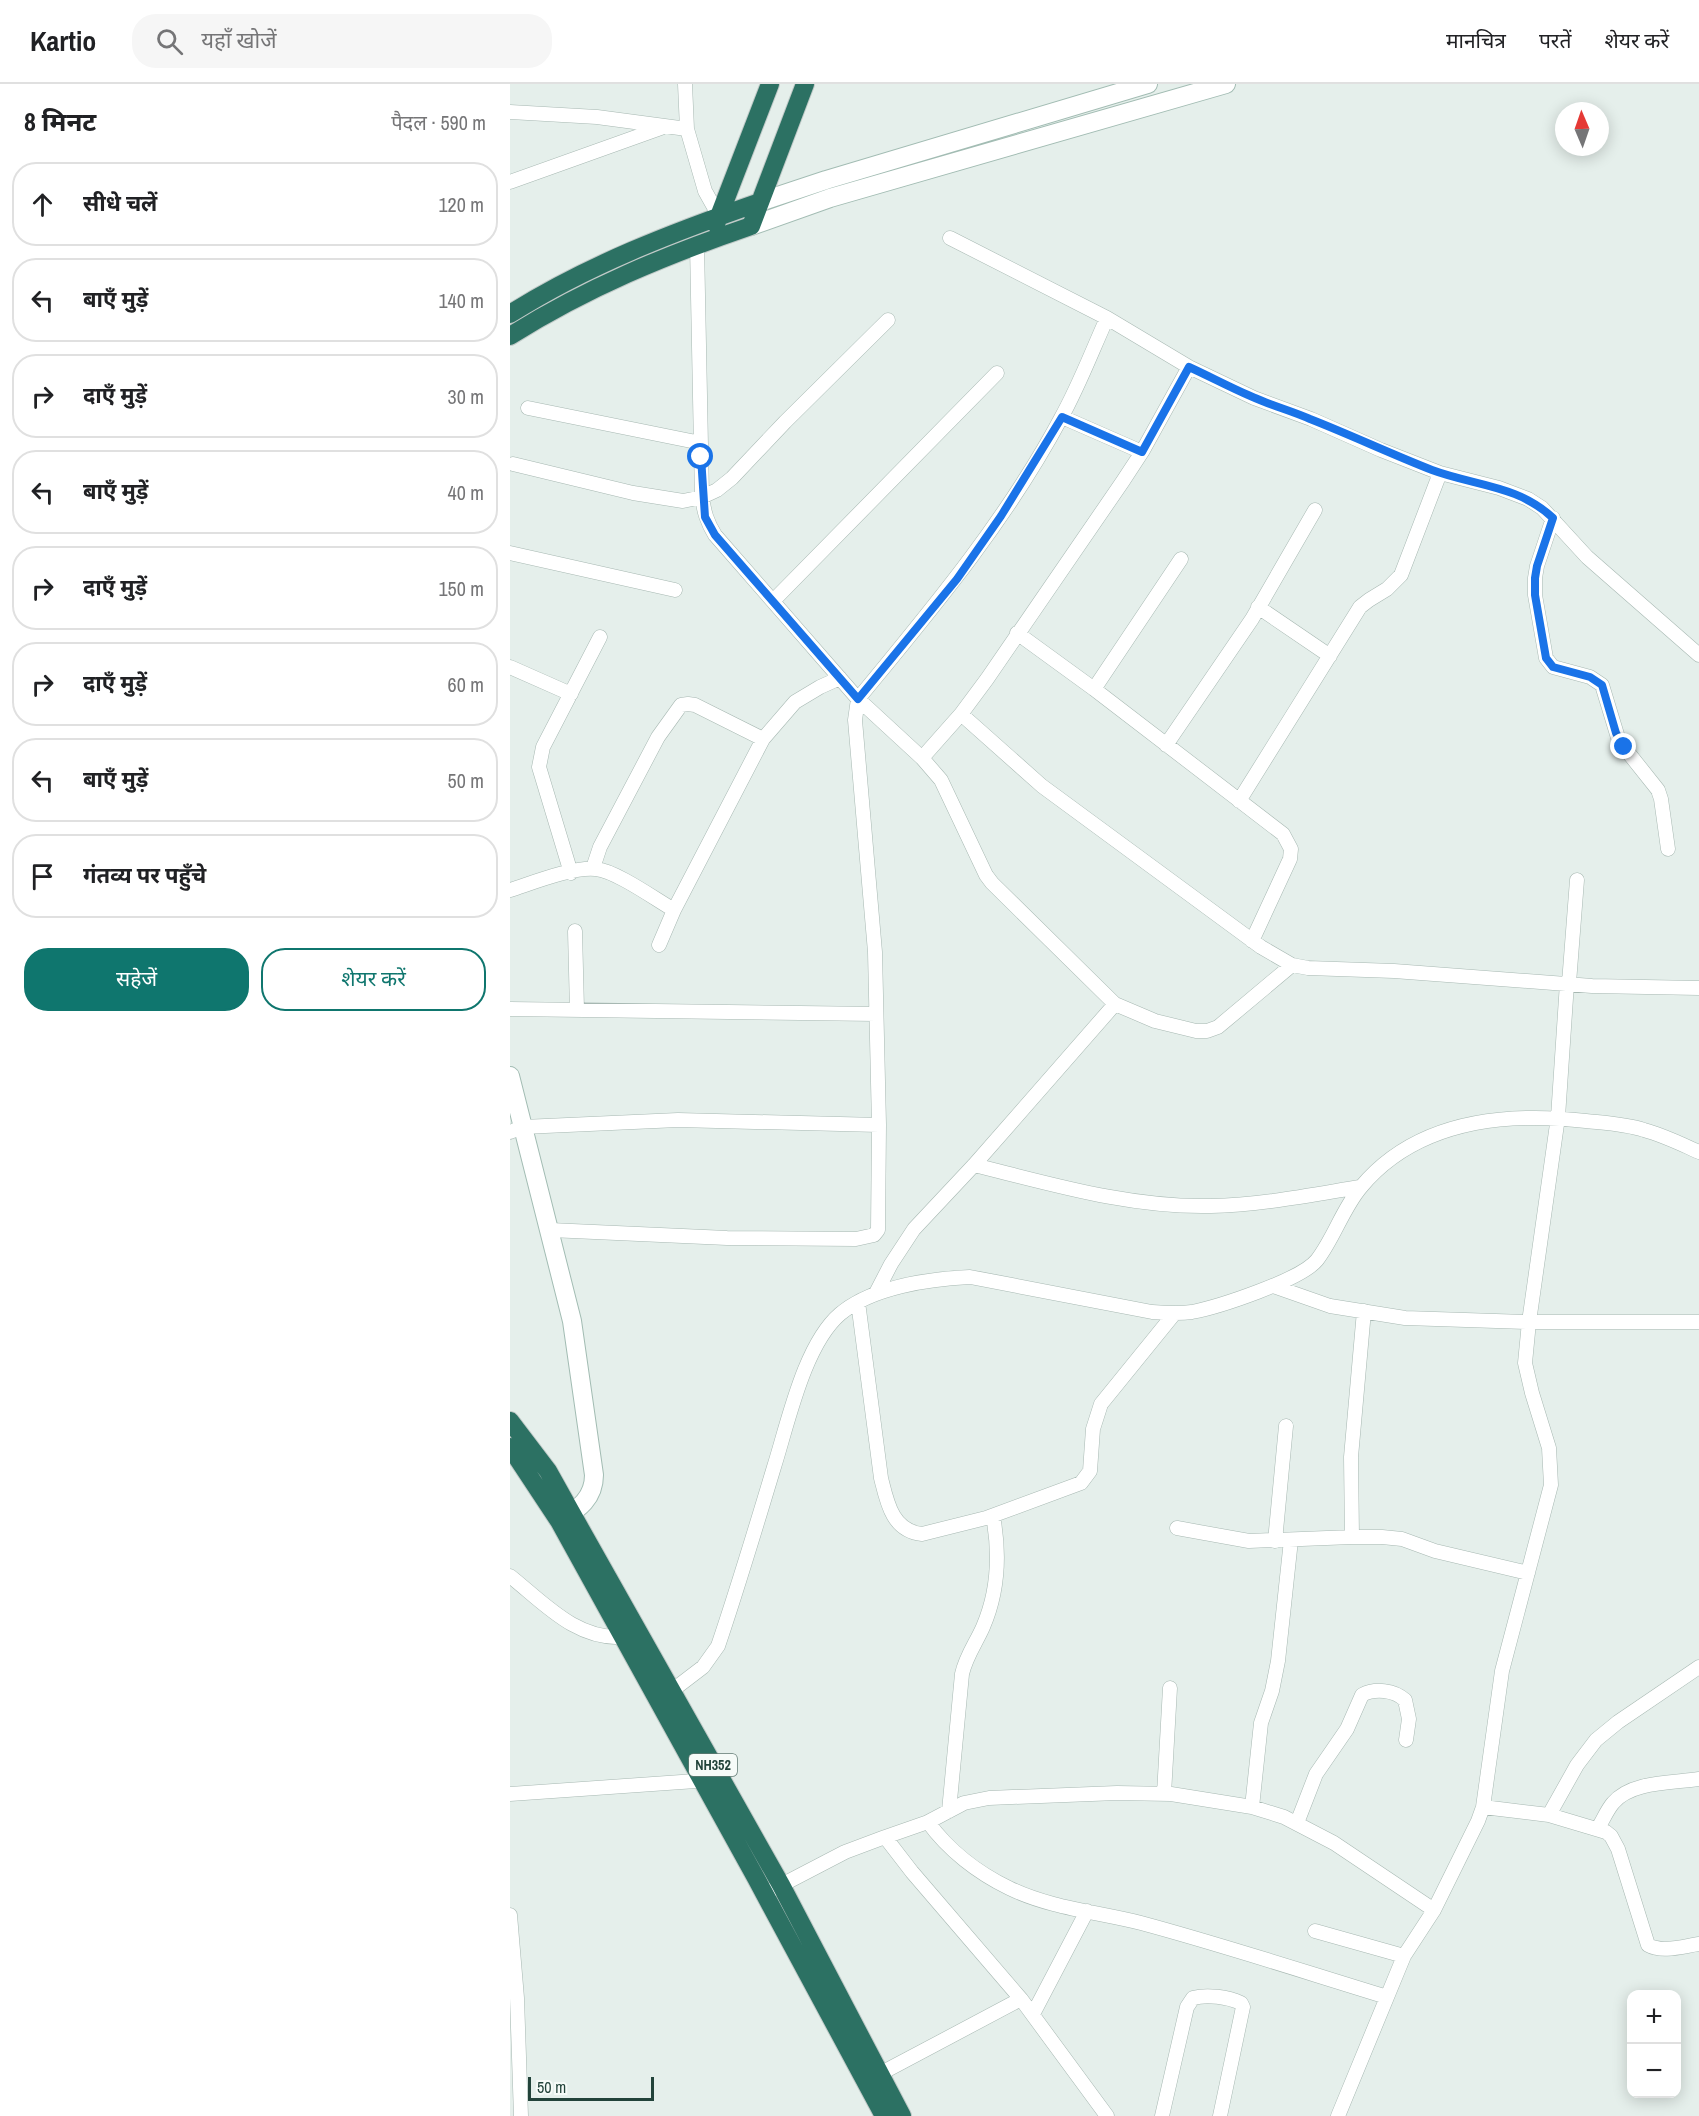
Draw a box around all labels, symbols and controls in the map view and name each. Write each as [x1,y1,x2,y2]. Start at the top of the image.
search box [132,14,552,68]
text: Kartio [30,22,96,60]
icon: search [153,25,186,58]
text: यहाँ खोजें [201,25,277,55]
text: मानचित्र [1446,26,1506,55]
text: परतें [1539,26,1571,55]
text: शेयर करें [1604,26,1669,55]
north arrow [1555,102,1609,156]
text: 8 मिनट [24,104,96,139]
text: पैदल · 590 m [391,109,486,136]
icon: ahead [26,188,59,221]
text: सीधे चलें [83,188,157,218]
text: 120 m [438,191,484,218]
icon: left [26,284,59,317]
text: बाएँ मुड़ें [83,284,148,314]
text: 140 m [438,287,484,314]
icon: right [26,380,59,413]
text: दाएँ मुड़ें [83,380,147,410]
text: 30 m [448,383,484,410]
route start [687,443,713,469]
icon: left [26,476,59,509]
text: बाएँ मुड़ें [83,476,148,506]
text: 40 m [448,479,484,506]
icon: right [26,572,59,605]
text: दाएँ मुड़ें [83,572,147,602]
text: 150 m [438,575,484,602]
icon: right [26,668,59,701]
text: दाएँ मुड़ें [83,668,147,698]
text: 60 m [448,671,484,698]
route end [1610,733,1636,759]
icon: left [26,764,59,797]
text: बाएँ मुड़ें [83,764,148,794]
text: 50 m [448,767,484,794]
icon: arrive [26,860,59,893]
text: गंतव्य पर पहुँचे [83,860,206,890]
button: सहेजें [24,948,249,1011]
button: शेयर करें [261,948,486,1011]
road number: NH352 [689,1754,737,1776]
map controls [1627,1990,1681,2098]
button: + [1627,1990,1681,2044]
button: − [1627,2044,1681,2098]
scale bar [528,2074,654,2102]
text: 50 m [537,2076,566,2098]

